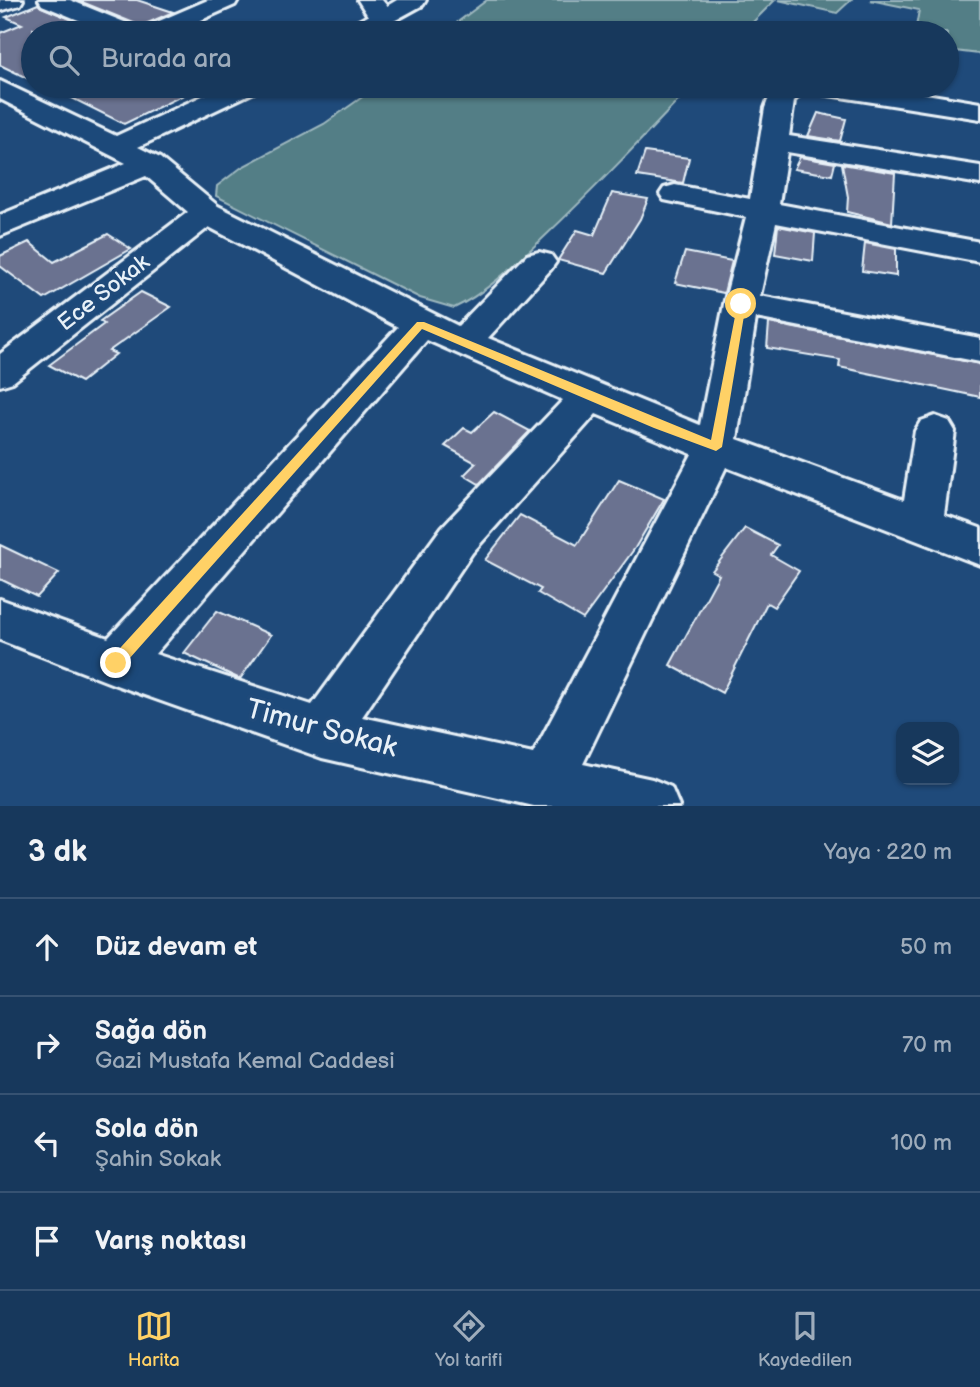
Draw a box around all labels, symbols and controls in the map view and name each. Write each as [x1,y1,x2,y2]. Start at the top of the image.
search box [21,21,959,98]
icon: search [45,41,83,79]
text: Burada ara [101,44,232,75]
street label: Ece Sokak [52,248,156,337]
route start [725,288,756,319]
route end [100,647,131,678]
street label: Timur Sokak [243,692,401,764]
map controls [896,722,959,785]
button: layers [896,722,959,785]
text: 3 dk [28,834,87,870]
text: Yaya · 220 m [824,838,952,866]
icon: ahead [28,928,66,966]
text: Düz devam et [95,932,257,963]
text: 50 m [900,933,952,961]
text: Sağa dön [95,1016,207,1047]
icon: right [28,1026,66,1064]
text: 70 m [902,1031,952,1059]
text: Gazi Mustafa Kemal Caddesi [95,1047,395,1075]
text: Sola dön [95,1114,199,1145]
icon: left [28,1124,66,1162]
text: 100 m [891,1129,952,1157]
text: Şahin Sokak [95,1145,221,1173]
icon: arrive [28,1222,66,1260]
text: Varış noktası [95,1226,246,1257]
tab: Harita [128,1307,180,1372]
tab: Yol tarifi [435,1307,502,1372]
tab: Kaydedilen [758,1307,852,1372]

